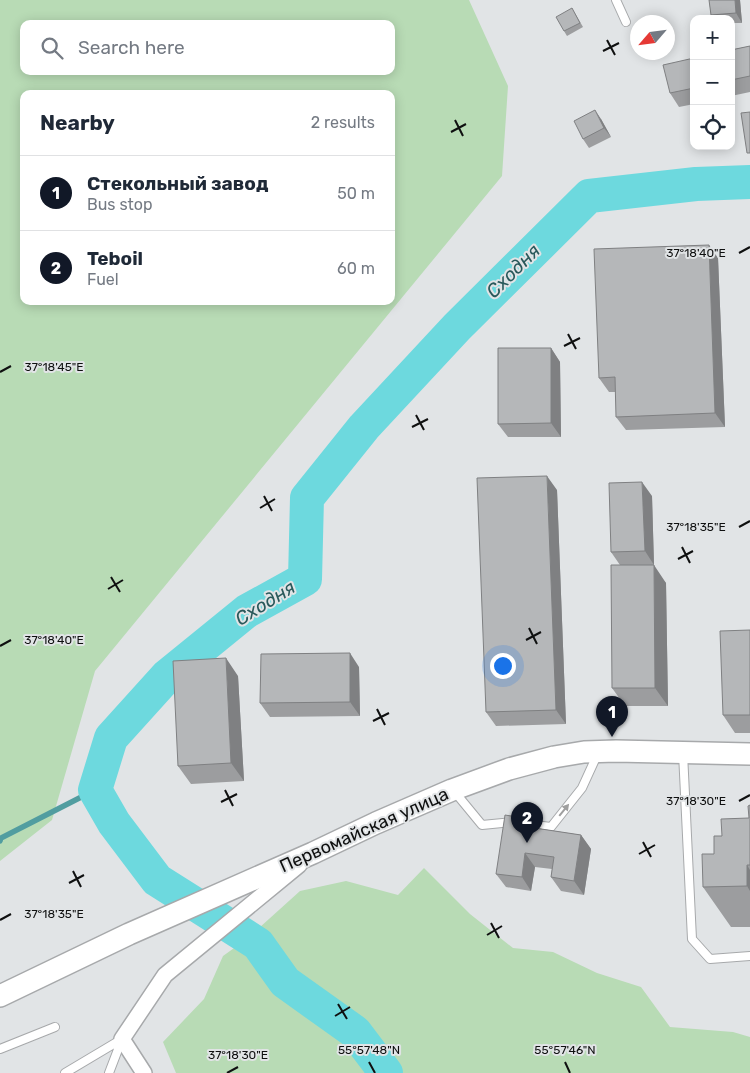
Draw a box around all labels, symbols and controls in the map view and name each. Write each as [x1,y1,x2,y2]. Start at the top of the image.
north arrow [630,15,675,60]
map controls [690,15,735,150]
button: + [690,15,735,60]
search box [20,20,395,75]
icon: search [38,34,66,62]
text: Search here [78,36,185,59]
button: − [690,60,735,105]
button: locate [690,105,735,150]
text: Nearby [40,110,115,135]
text: 2 results [311,113,375,132]
text: Стекольный завод [87,172,268,195]
text: 1 [52,184,60,203]
text: 50 m [337,184,375,203]
text: Bus stop [87,195,153,214]
water label: Сходня [481,239,545,303]
text: 37°18'40"E [666,246,726,260]
text: Teboil [87,247,143,270]
text: 2 [51,259,61,278]
text: 60 m [337,259,375,278]
text: Fuel [87,270,119,289]
text: 37°18'45"E [24,360,84,374]
text: 37°18'35"E [666,520,726,534]
water label: Сходня [231,576,299,630]
text: 37°18'40"E [24,633,84,647]
your location [490,653,516,679]
pin: 1 [596,696,628,737]
street label: Первомайская улица [276,783,452,877]
text: 37°18'30"E [666,794,726,808]
pin: 2 [511,802,543,843]
one-way arrow [559,804,570,817]
text: 37°18'35"E [24,907,84,921]
text: 55°57'48"N [338,1043,400,1057]
text: 55°57'46"N [534,1043,596,1057]
text: 37°18'30"E [208,1048,268,1062]

